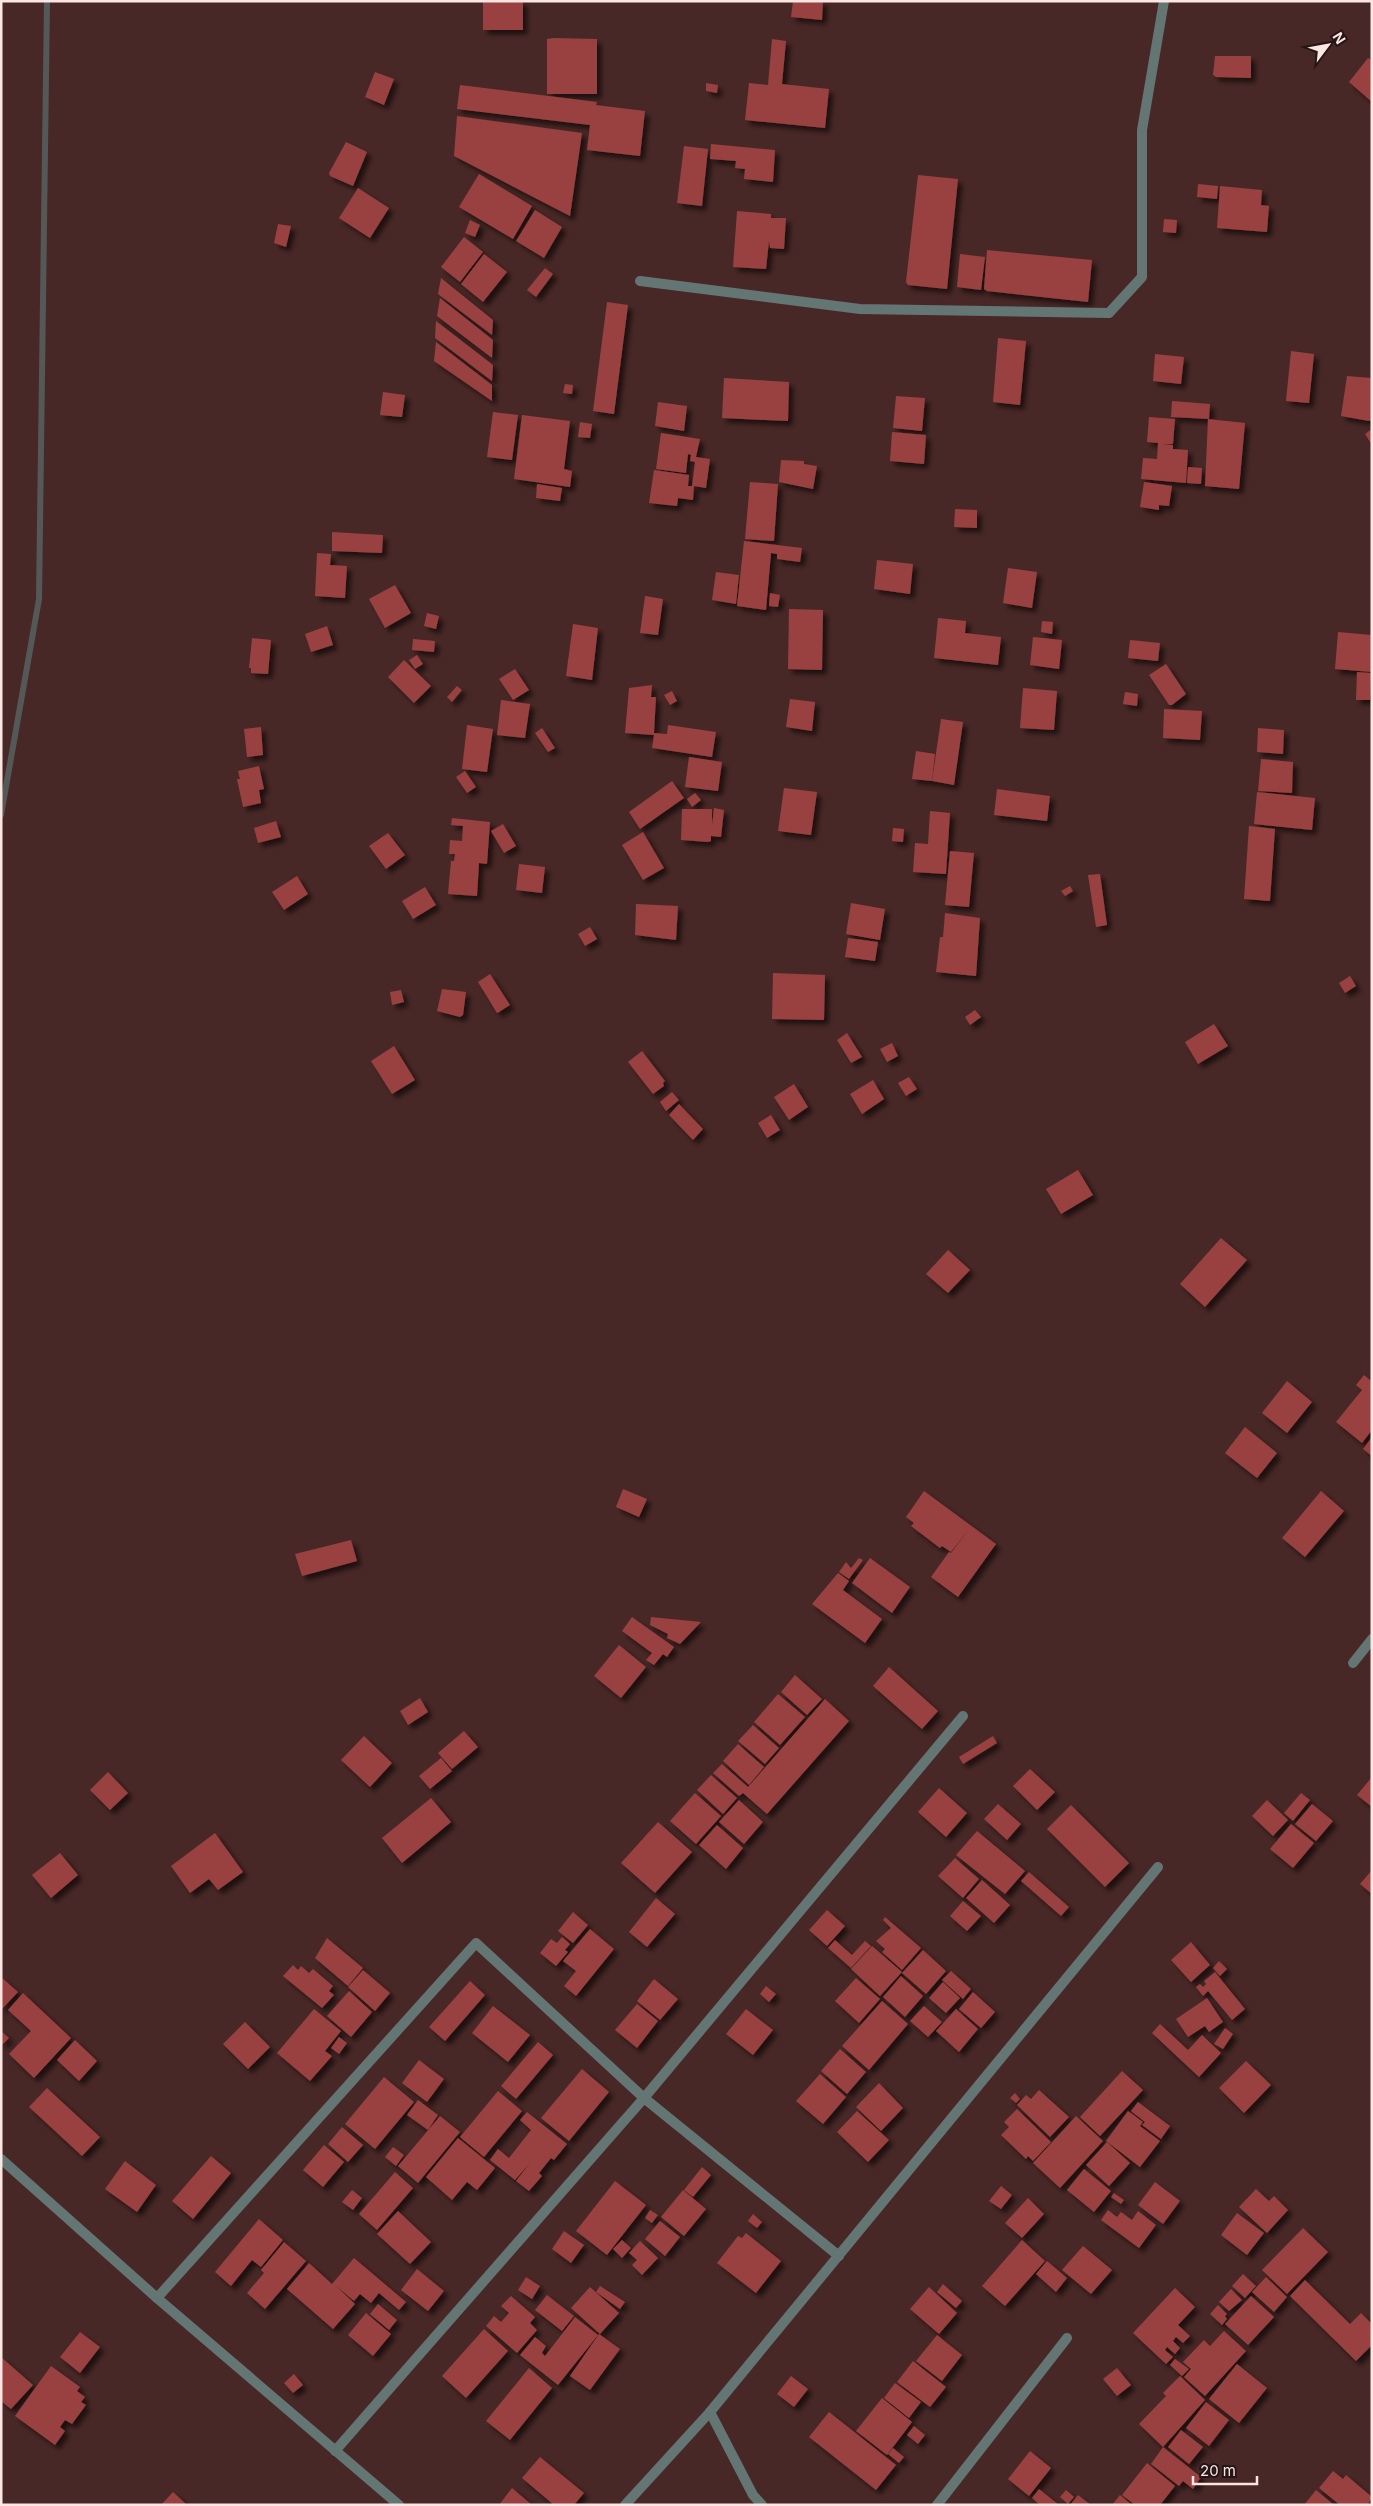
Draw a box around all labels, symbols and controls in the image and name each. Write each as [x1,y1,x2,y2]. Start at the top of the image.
north arrow [1303,20,1353,70]
text: N [1329,29,1349,47]
scale bar [1193,2454,1257,2486]
text: 20 m [1200,2461,1236,2480]

